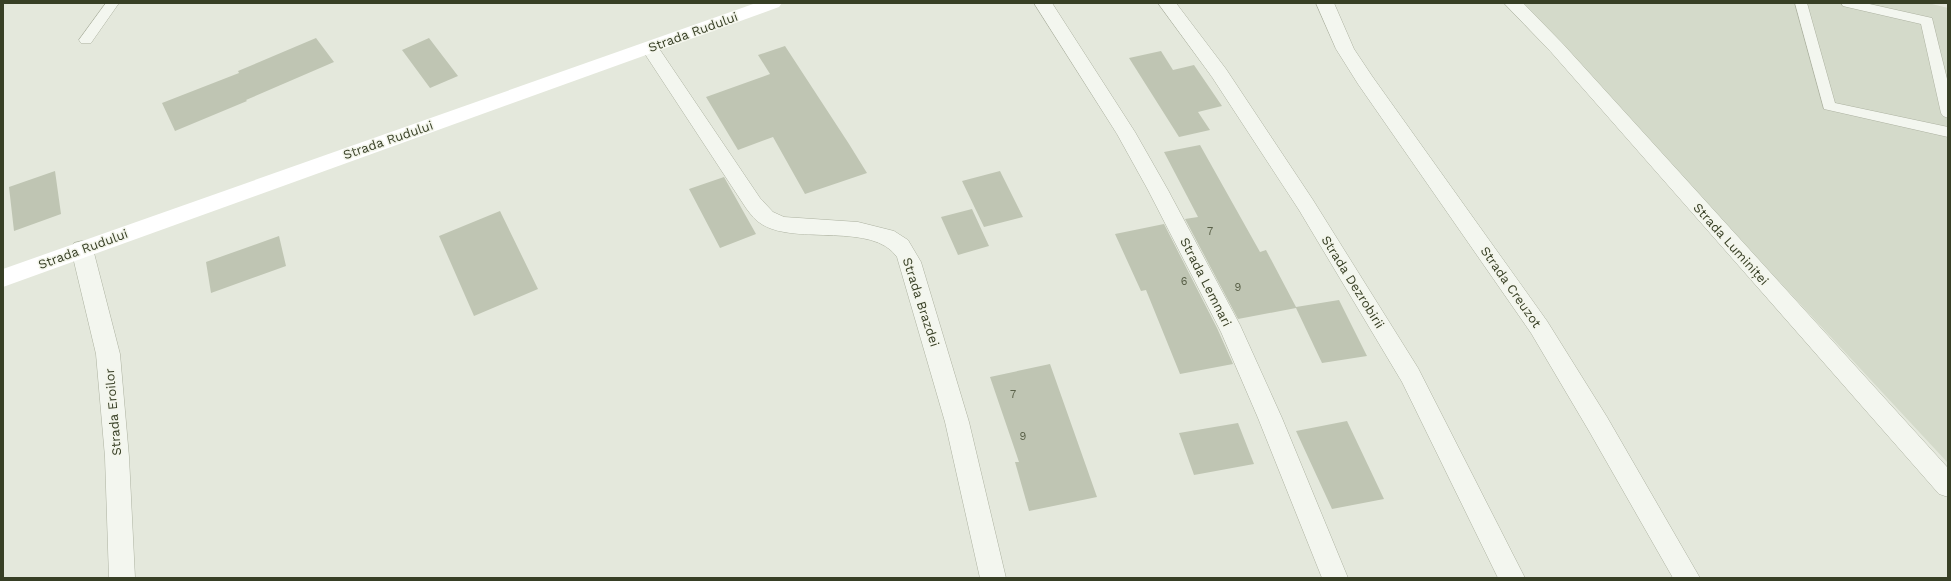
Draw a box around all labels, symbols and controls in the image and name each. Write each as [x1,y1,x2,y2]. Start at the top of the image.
street label: Strada Rudului [646,9,740,55]
street label: Strada Rudului [341,118,435,162]
street label: Strada Luminiței [1689,200,1772,289]
house number: 7 [1207,225,1213,238]
street label: Strada Rudului [36,226,130,272]
street label: Strada Dezrobirii [1318,233,1388,331]
street label: Strada Lemnari [1177,235,1235,329]
street label: Strada Creuzot [1477,244,1545,331]
street label: Strada Brazdei [900,256,942,348]
house number: 6 [1181,275,1188,288]
house number: 9 [1235,281,1242,294]
street label: Strada Eroilor [102,368,124,456]
house number: 7 [1010,388,1016,401]
house number: 9 [1020,430,1027,443]

